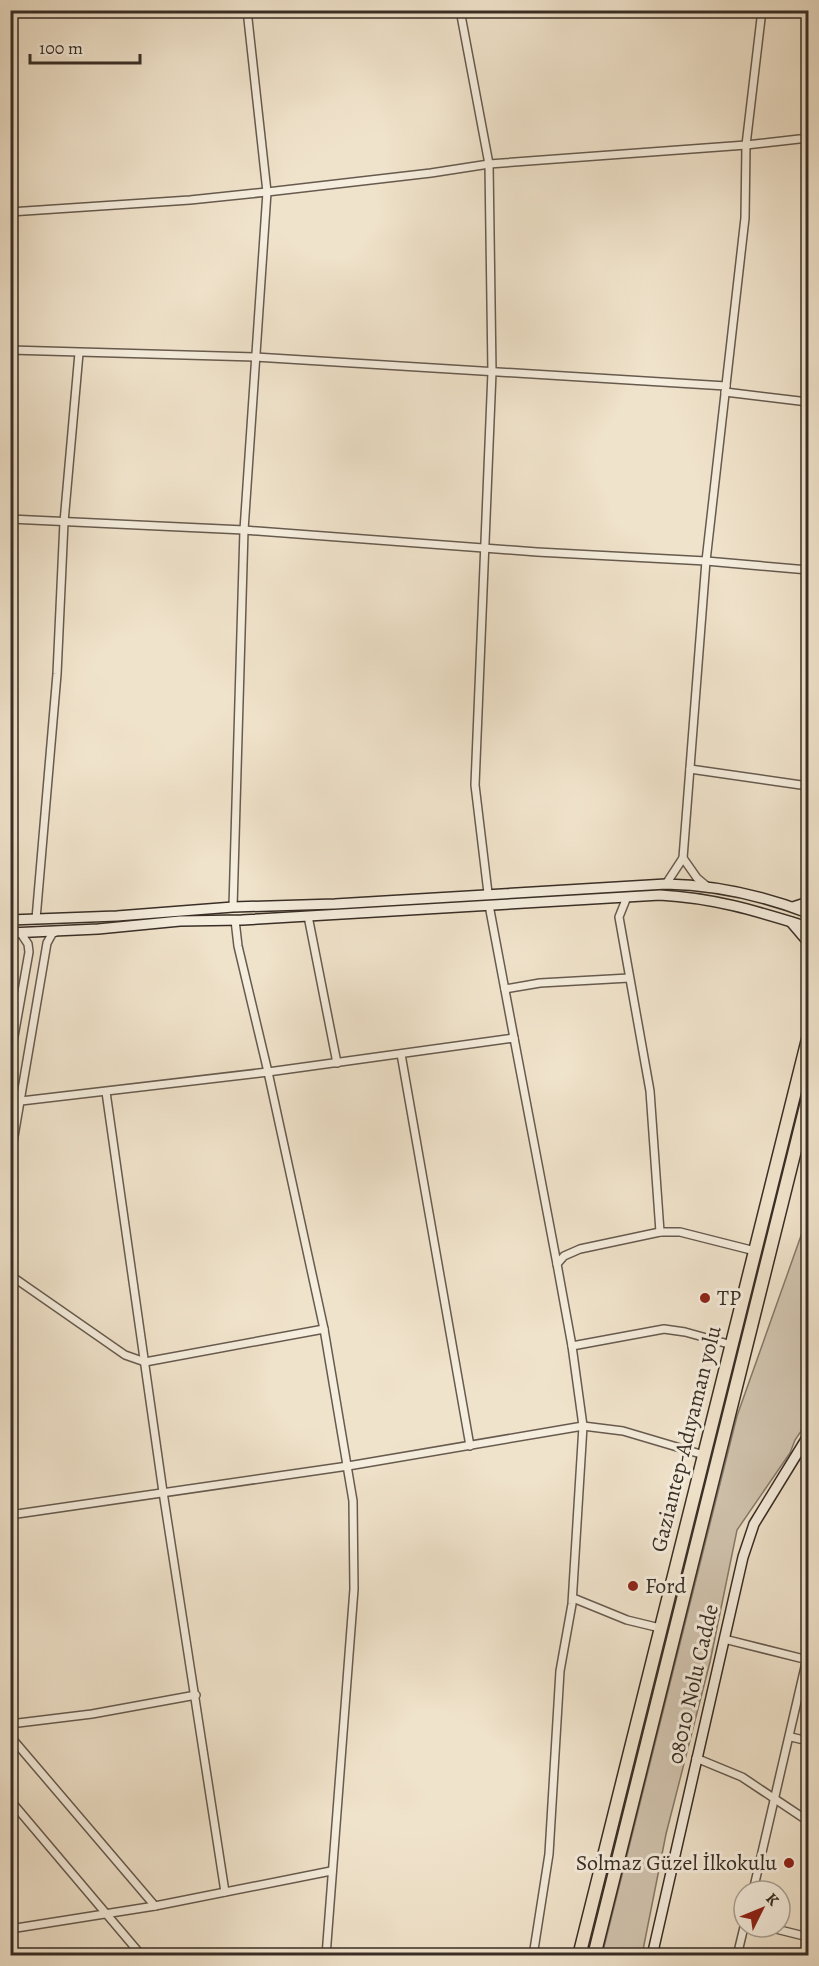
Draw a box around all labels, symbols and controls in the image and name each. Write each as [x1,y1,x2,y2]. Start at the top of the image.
scale bar [30,27,140,65]
text: 100 m [39,36,83,60]
place label: TP [717,1283,741,1313]
marker: TP [698,1291,712,1305]
street label: Gaziantep-Adıyaman yolu [643,1323,729,1555]
place label: Ford [645,1571,686,1601]
marker: Ford [626,1579,640,1593]
street label: 08010 Nolu Cadde [660,1601,726,1767]
place label: Solmaz Güzel İlkokulu [576,1848,777,1878]
marker: Solmaz Güzel İlkokulu [782,1856,796,1870]
north arrow [732,1879,792,1939]
text: K [761,1888,784,1911]

